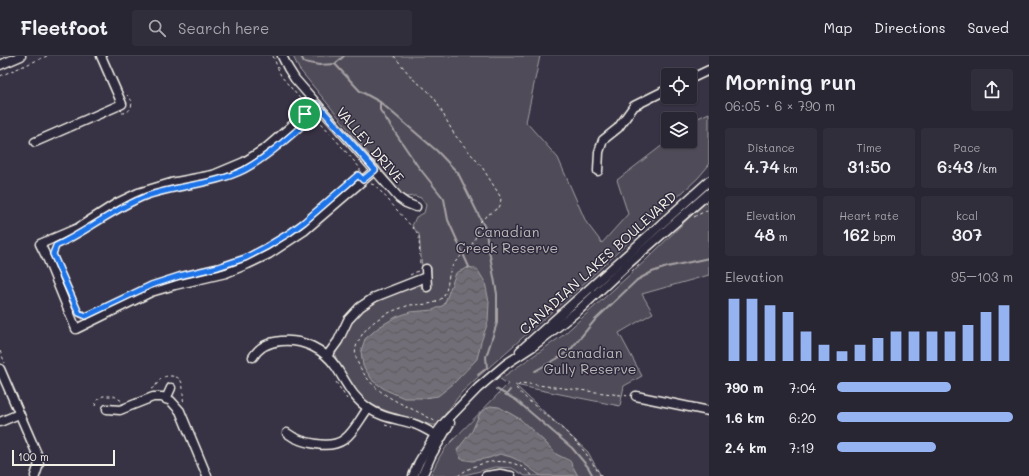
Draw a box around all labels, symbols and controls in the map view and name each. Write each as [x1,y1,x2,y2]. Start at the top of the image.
search box [132,10,412,46]
text: Fleetfoot [20,15,108,40]
icon: search [146,17,168,39]
text: Search here [178,18,269,38]
text: Map [824,18,852,37]
text: Directions [874,18,945,37]
text: Saved [967,18,1009,37]
text: Morning run [725,67,856,96]
map controls [661,68,697,148]
button: locate [661,68,697,104]
button: share [971,69,1013,111]
pin [288,97,322,131]
text: 06:05 · 6 × 790 m [725,97,835,114]
icon: arrive [294,103,316,125]
street label: VALLEY DRIVE [332,103,409,187]
button: layers [661,112,697,148]
text: Distance [747,140,795,155]
text: Time [856,140,882,155]
text: Pace [954,140,980,155]
text: 4.74 [744,155,780,177]
text: 31:50 [847,155,891,177]
text: 6:43 [937,155,973,177]
text: km [780,161,798,176]
text: /km [973,161,997,176]
street label: CANADIAN LAKES BOULEVARD [515,187,680,338]
text: Elevation [746,208,796,223]
text: Heart rate [839,208,899,223]
text: kcal [956,208,978,223]
park label: Canadian Creek Reserve [456,222,558,257]
text: 48 [754,223,775,245]
text: 162 [842,223,870,245]
text: 307 [952,223,982,245]
text: m [775,229,788,244]
text: bpm [870,229,896,244]
text: Elevation [725,268,783,285]
text: 95–103 m [951,268,1013,285]
park label: Canadian Gully Reserve [543,343,637,378]
text: 790 m [725,379,763,396]
text: 7:04 [789,379,816,396]
text: 1.6 km [725,409,765,426]
text: 6:20 [789,409,816,426]
text: 2.4 km [725,439,767,456]
text: 7:19 [789,439,814,456]
scale bar [12,448,115,467]
text: 100 m [18,449,49,464]

